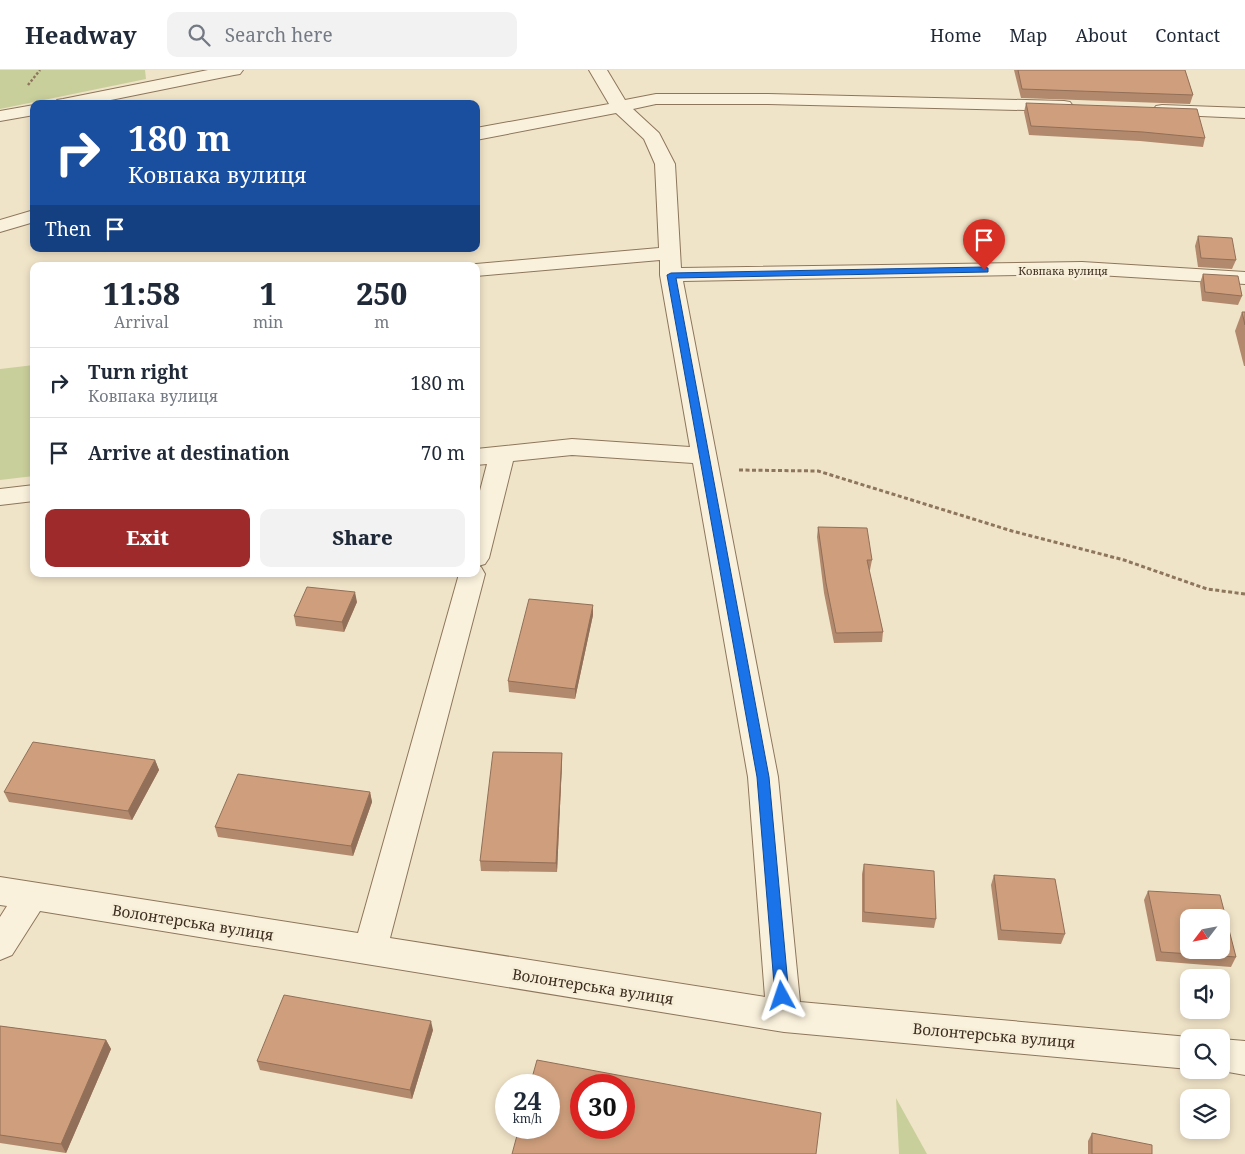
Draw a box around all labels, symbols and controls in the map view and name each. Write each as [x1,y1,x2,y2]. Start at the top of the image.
search box [167,12,517,57]
text: Headway [25,18,137,51]
icon: search [185,21,213,49]
text: Search here [225,22,333,48]
text: Home [930,23,981,47]
text: Map [1009,23,1047,47]
text: About [1075,23,1127,47]
text: Contact [1155,23,1220,47]
text: 180 m [128,114,231,161]
icon: right [45,120,110,185]
text: Ковпака вулиця [128,159,307,189]
icon: arrive [101,215,129,243]
text: Then [45,216,91,242]
pin [963,219,1005,270]
icon: arrive [970,226,998,254]
street label: Ковпака вулиця [1018,263,1108,278]
text: 11:58 [103,273,180,314]
text: 1 [260,273,277,314]
text: 250 [356,273,407,314]
text: Arrival [114,311,169,333]
text: min [253,311,283,333]
text: m [374,311,389,333]
text: Turn right [88,359,188,385]
icon: right [45,369,73,397]
text: 180 m [410,370,465,396]
text: Ковпака вулиця [88,385,218,407]
icon: arrive [45,439,73,467]
text: Arrive at destination [88,440,290,466]
text: 70 m [421,440,465,466]
button: Exit [45,509,250,567]
button: Share [260,509,465,567]
street label: Волонтерська вулиця [111,899,275,945]
north arrow [1180,909,1230,959]
map controls [1180,909,1230,1139]
street label: Волонтерська вулиця [511,963,675,1009]
position arrow [755,969,807,1021]
button: sound [1180,969,1230,1019]
street label: Волонтерська вулиця [912,1018,1076,1052]
button: search [1180,1029,1230,1079]
speed limit sign: 30 [570,1074,635,1139]
text: 24 [513,1083,542,1117]
button: layers [1180,1089,1230,1139]
text: km/h [513,1110,542,1127]

